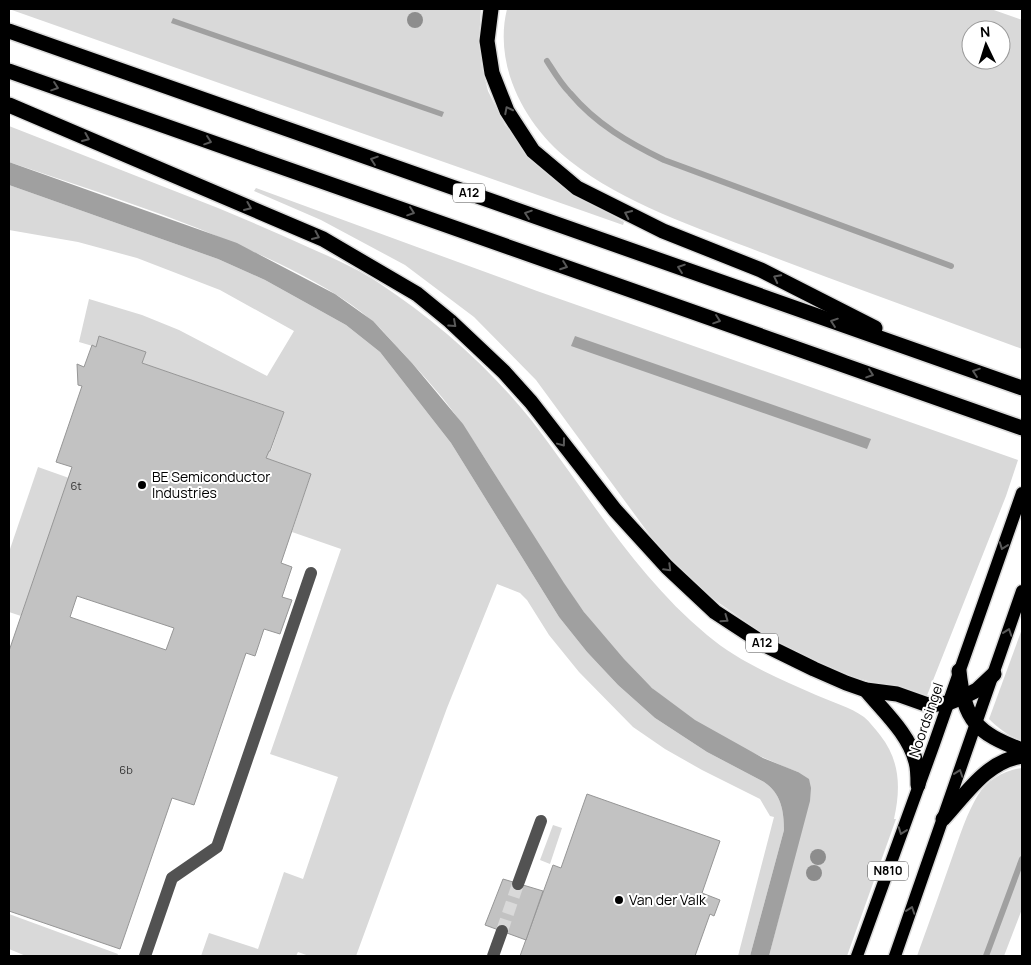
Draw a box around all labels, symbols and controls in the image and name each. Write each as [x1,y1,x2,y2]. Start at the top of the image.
north arrow [961,20,1011,70]
text: N [979,22,991,41]
one-way arrow [50,82,59,92]
one-way arrow [504,106,514,115]
one-way arrow [81,131,90,142]
one-way arrow [203,135,212,145]
one-way arrow [371,156,379,166]
road number: A12 [453,184,485,202]
one-way arrow [243,200,252,211]
one-way arrow [406,206,415,216]
one-way arrow [524,210,532,220]
one-way arrow [624,210,633,221]
one-way arrow [311,230,320,241]
one-way arrow [560,260,568,270]
one-way arrow [677,264,686,274]
one-way arrow [773,274,782,284]
one-way arrow [712,314,721,324]
one-way arrow [447,318,456,327]
one-way arrow [830,318,839,328]
one-way arrow [865,368,874,378]
one-way arrow [972,368,981,378]
one-way arrow [556,437,565,447]
place label: BE Semiconductor Industries [152,467,270,502]
house number: 6t [70,478,82,493]
marker: BE Semiconductor Industries [136,479,148,491]
one-way arrow [999,541,1009,550]
one-way arrow [662,562,671,571]
one-way arrow [719,613,728,622]
one-way arrow [1002,629,1012,637]
road number: A12 [746,634,778,652]
street label: Noordsingel [904,680,947,760]
house number: 6b [119,762,133,777]
one-way arrow [953,769,963,778]
one-way arrow [898,827,908,835]
road number: N810 [868,861,908,880]
place label: Van der Valk [629,890,707,909]
marker: Van der Valk [613,894,625,906]
one-way arrow [905,907,915,915]

